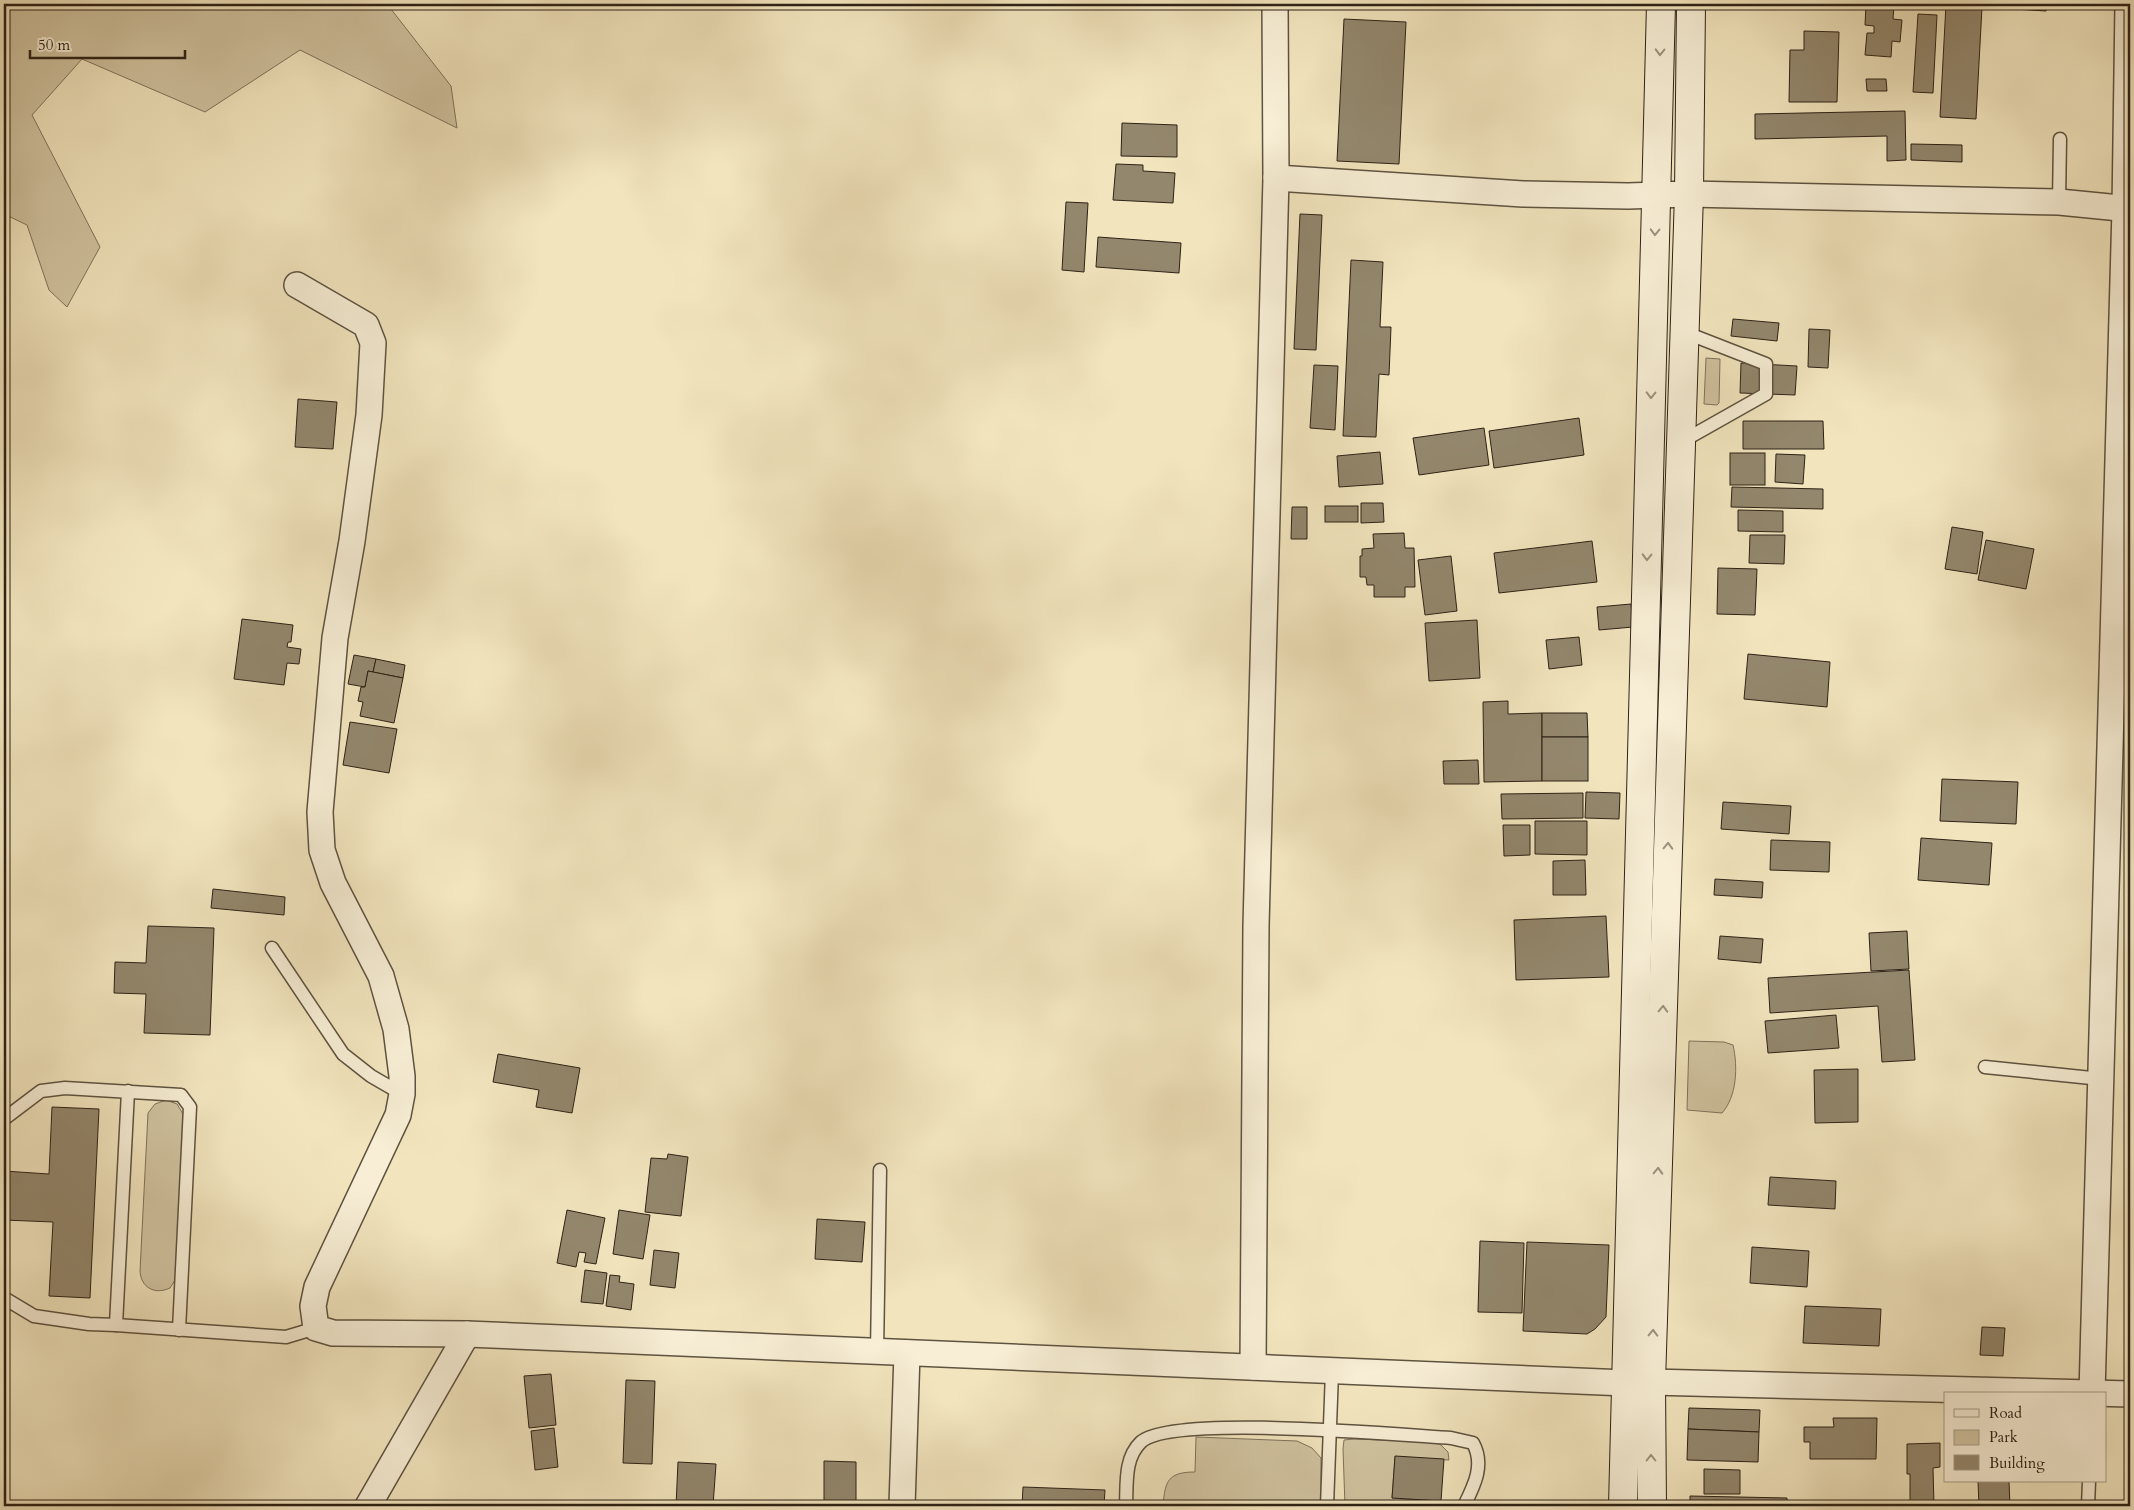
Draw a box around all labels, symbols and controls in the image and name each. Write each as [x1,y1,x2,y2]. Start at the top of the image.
scale bar [30,28,185,60]
text: 50 m [38,35,70,55]
one-way arrow [1655,49,1665,57]
one-way arrow [1650,229,1661,237]
one-way arrow [1646,392,1656,399]
one-way arrow [1642,554,1652,562]
one-way arrow [1663,842,1673,850]
one-way arrow [1658,1004,1668,1012]
one-way arrow [1653,1167,1663,1174]
one-way arrow [1647,1329,1658,1337]
legend [1944,1392,2106,1482]
text: Road [1989,1403,2022,1423]
text: Park [1989,1427,2018,1447]
one-way arrow [1646,1453,1656,1461]
text: Building [1989,1453,2045,1473]

